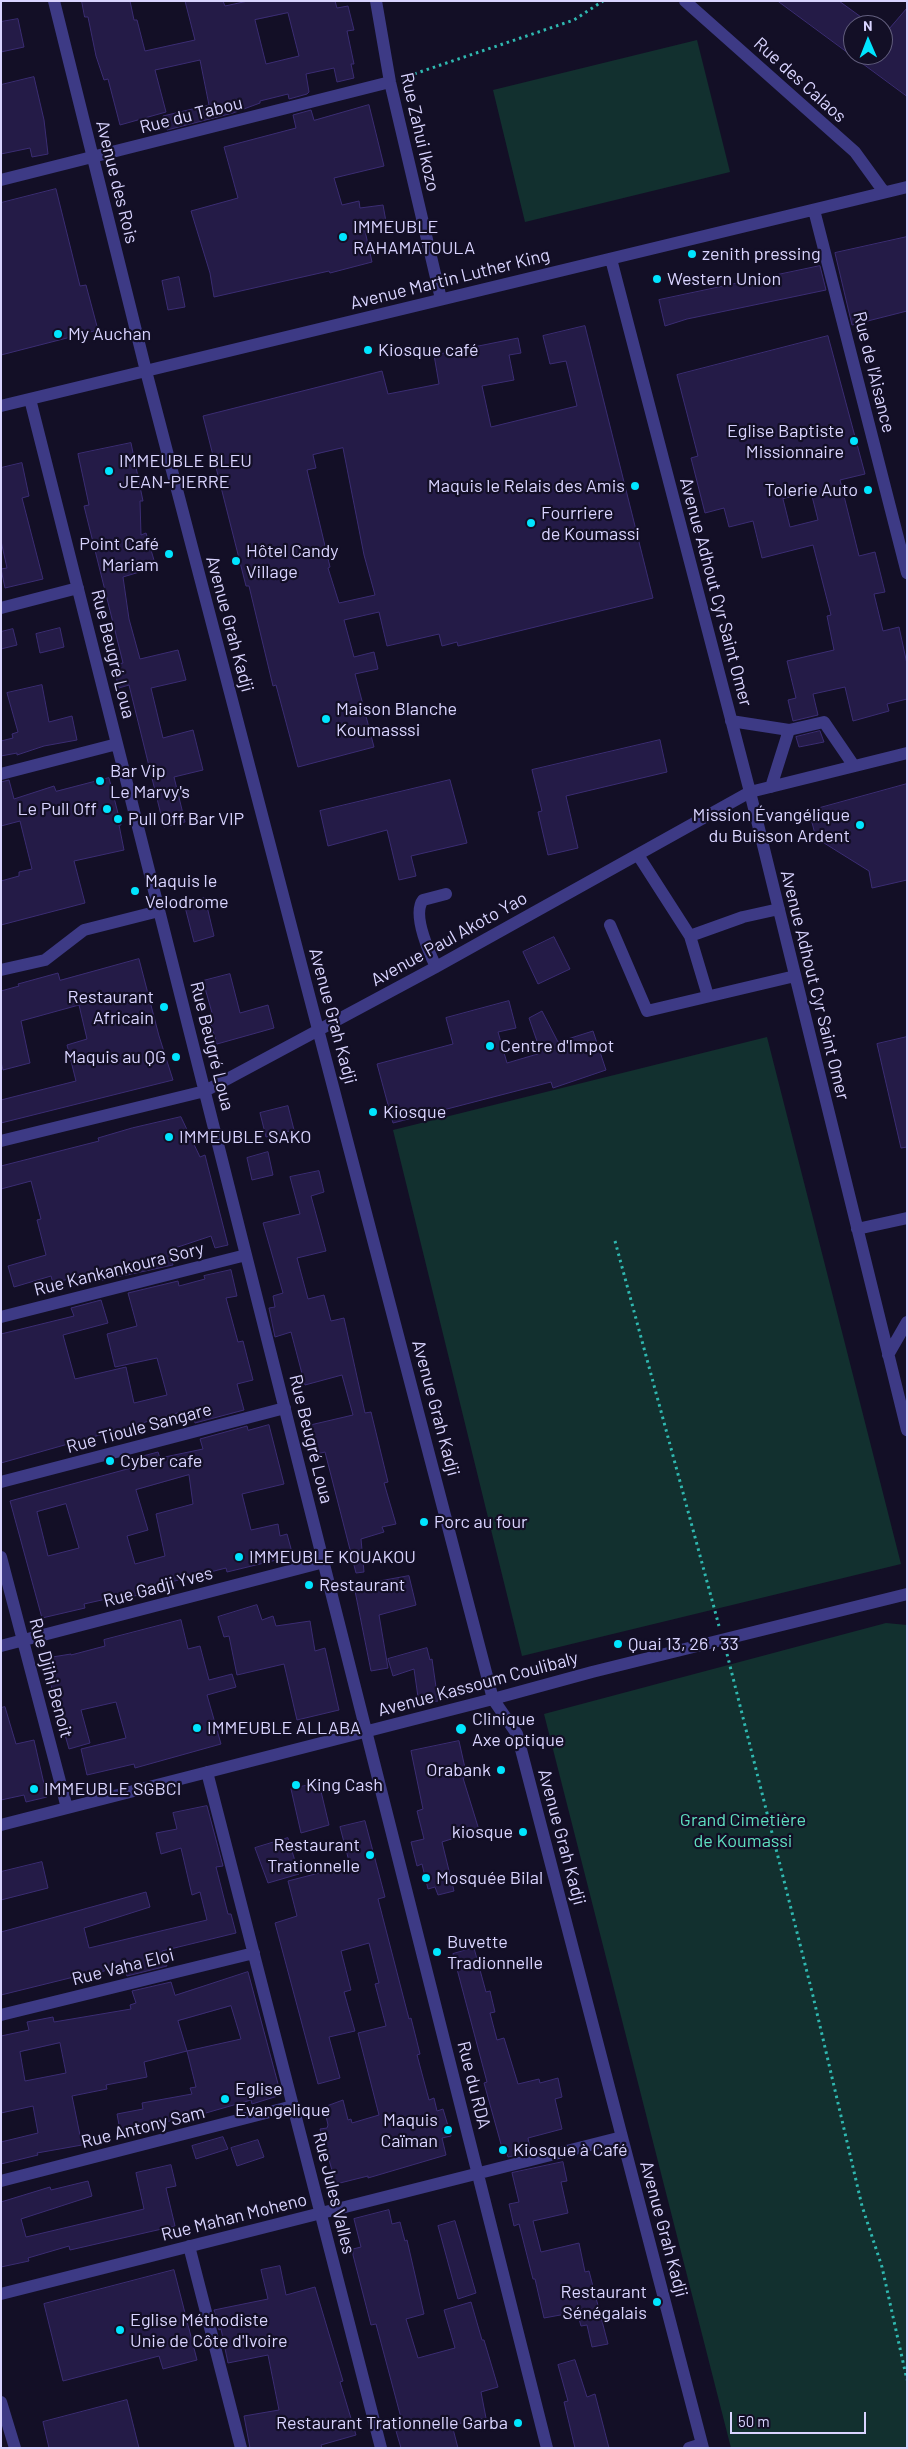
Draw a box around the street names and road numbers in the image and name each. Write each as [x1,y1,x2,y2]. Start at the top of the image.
street label: Rue des Calaos [749,33,851,127]
street label: Rue Zahui Ikozo [396,70,444,194]
street label: Rue du Tabou [137,92,245,138]
street label: Avenue des Rois [91,118,143,246]
street label: Avenue Martin Luther King [348,244,552,314]
street label: Rue de l'Aisance [849,309,899,435]
street label: Avenue Adhout Cyr Saint Omer [675,475,757,709]
street label: Avenue Grah Kadji [201,554,259,694]
street label: Rue Beugré Loua [86,587,140,721]
street label: Avenue Adhout Cyr Saint Omer [776,868,854,1102]
street label: Avenue Paul Akoto Yao [367,887,531,991]
street label: Avenue Grah Kadji [304,946,362,1086]
street label: Rue Beugré Loua [185,979,239,1113]
street label: Rue Kankankoura Sory [32,1237,206,1301]
street label: Avenue Grah Kadji [407,1338,465,1478]
street label: Rue Beugré Loua [284,1372,338,1506]
street label: Rue Tioule Sangare [64,1398,214,1458]
street label: Rue Gadji Yves [101,1562,215,1612]
street label: Rue Djihi Benoit [25,1616,77,1740]
street label: Avenue Kassoum Coulibaly [375,1647,581,1721]
street label: Avenue Grah Kadji [533,1767,591,1907]
street label: Rue Vaha Eloi [70,1944,176,1990]
street label: Rue du RDA [453,2039,495,2131]
street label: Rue Antony Sam [79,2101,207,2153]
street label: Rue Jules Valles [308,2130,360,2256]
street label: Avenue Grah Kadji [635,2159,693,2299]
street label: Rue Mahan Moheno [159,2188,309,2246]

